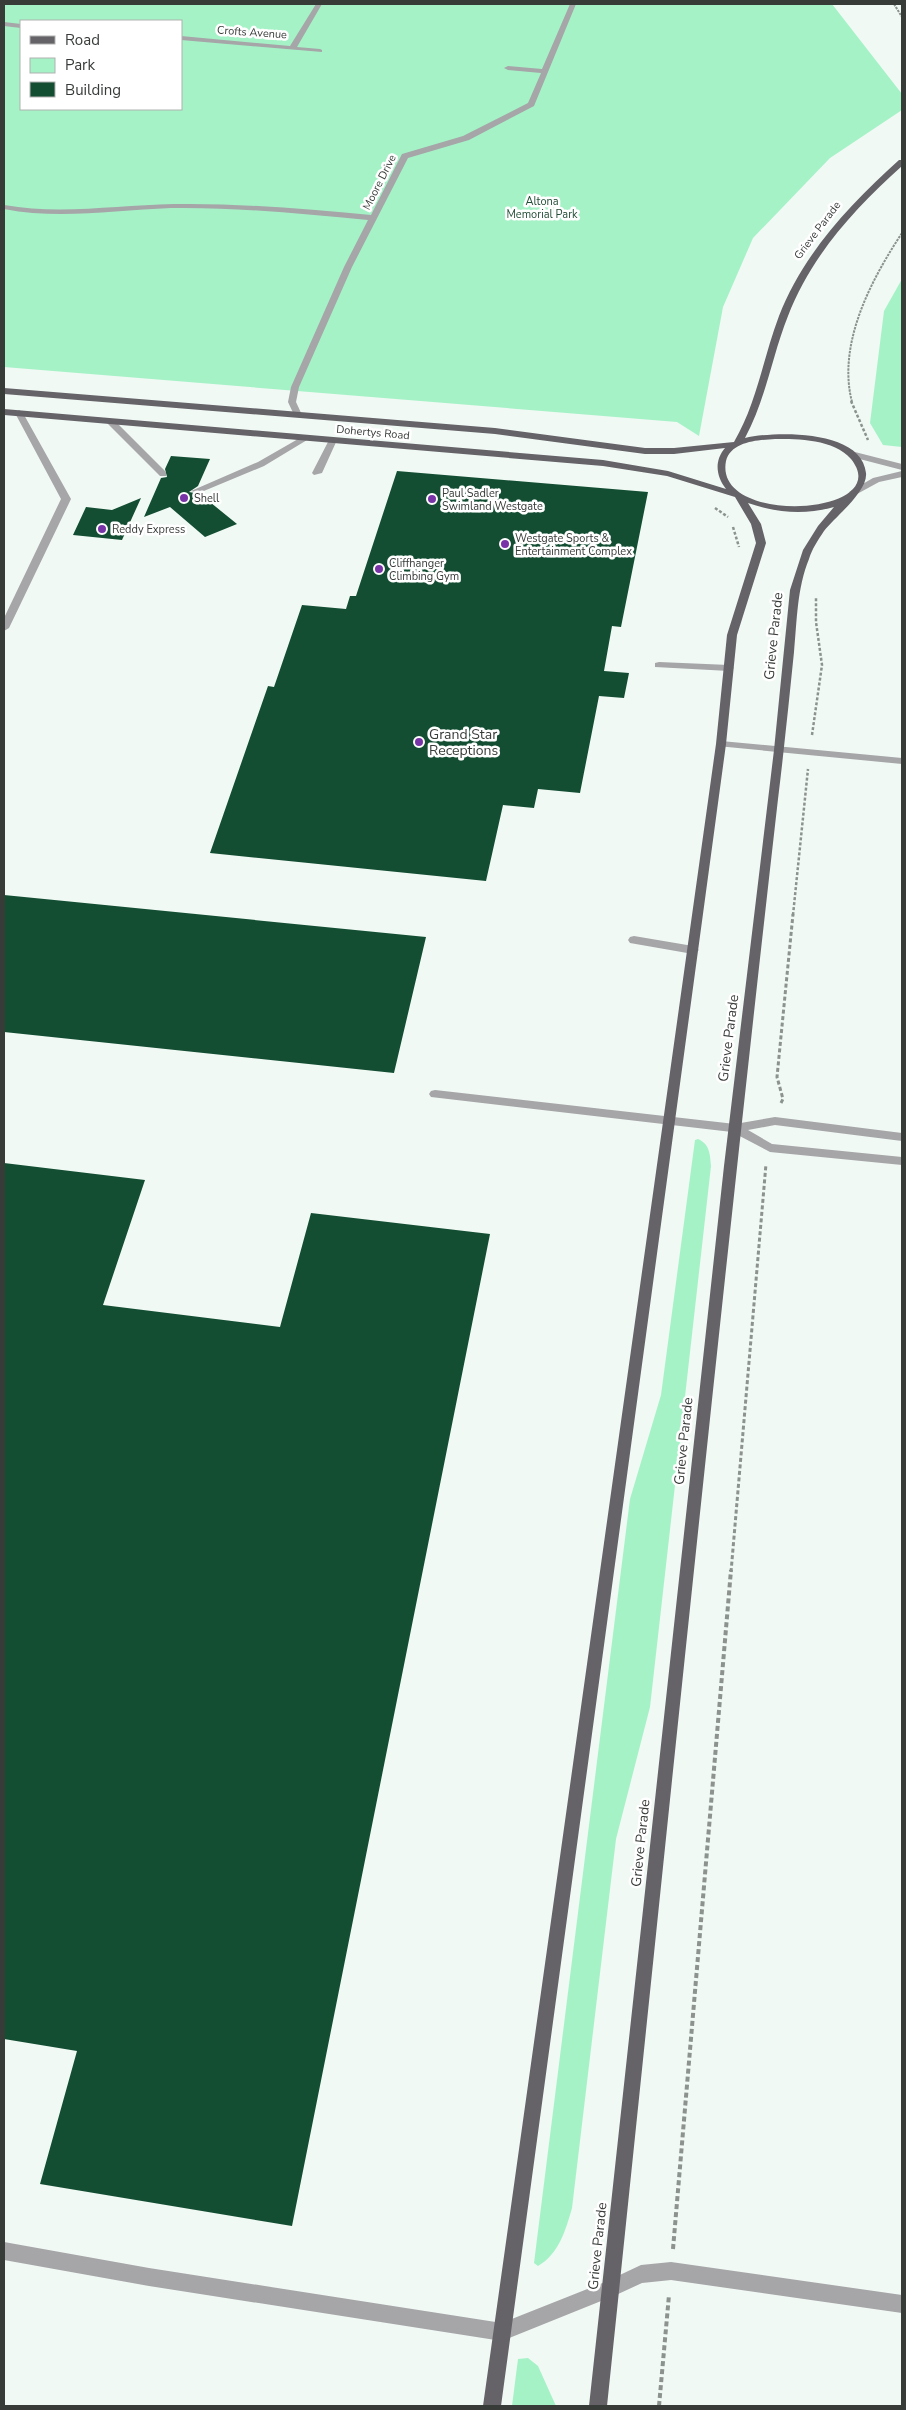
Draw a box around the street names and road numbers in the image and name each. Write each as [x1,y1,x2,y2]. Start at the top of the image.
street label: Crofts Avenue [216,23,288,42]
street label: Moore Drive [359,152,400,212]
street label: Grieve Parade [791,198,844,262]
street label: Dohertys Road [336,422,410,443]
street label: Grieve Parade [759,591,788,681]
street label: Grieve Parade [714,993,743,1083]
street label: Grieve Parade [669,1396,698,1486]
street label: Grieve Parade [626,1798,655,1888]
street label: Grieve Parade [583,2201,612,2291]

